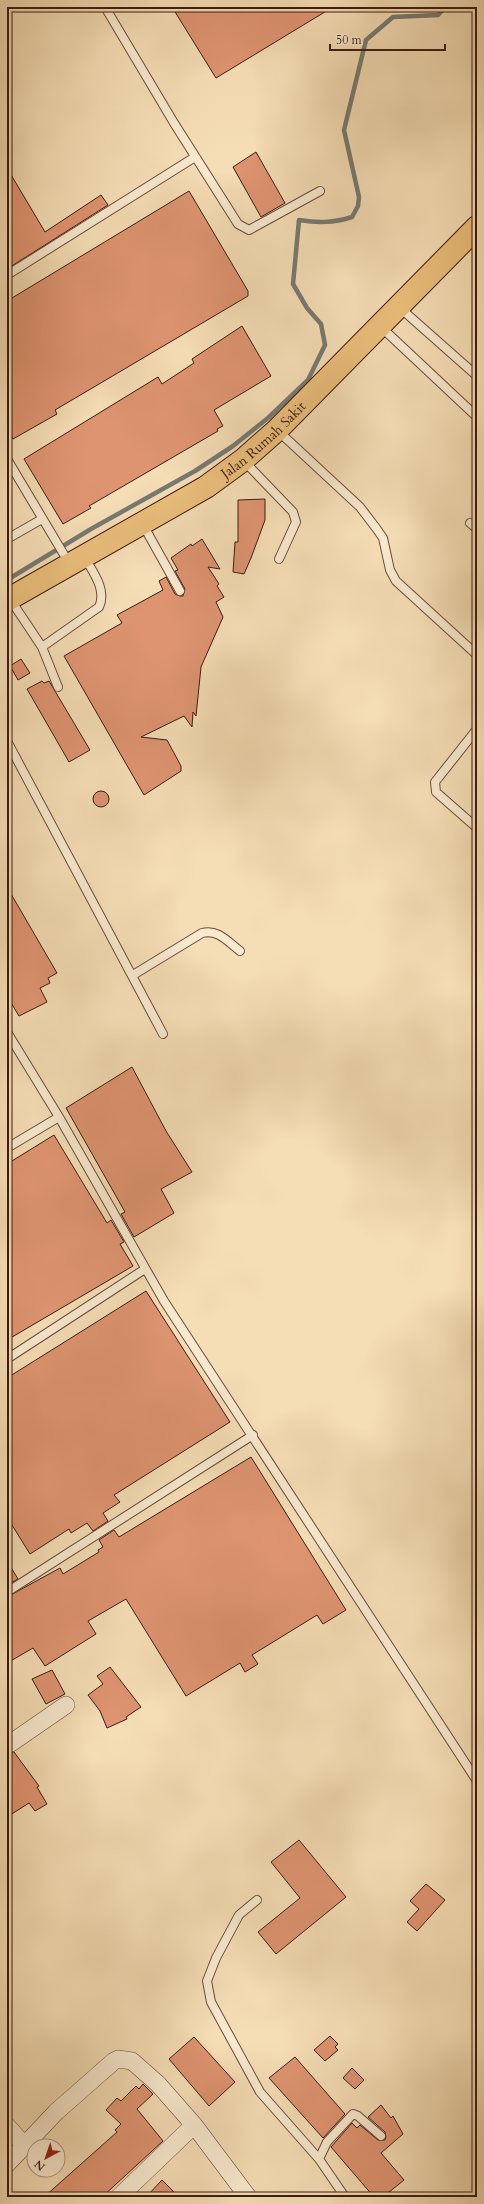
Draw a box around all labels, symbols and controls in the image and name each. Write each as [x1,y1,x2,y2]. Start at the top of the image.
scale bar [330,26,445,52]
text: 50 m [336,32,363,48]
street label: Jalan Rumah Sakit [215,397,310,484]
north arrow [26,2138,66,2178]
text: N [31,2156,48,2174]

